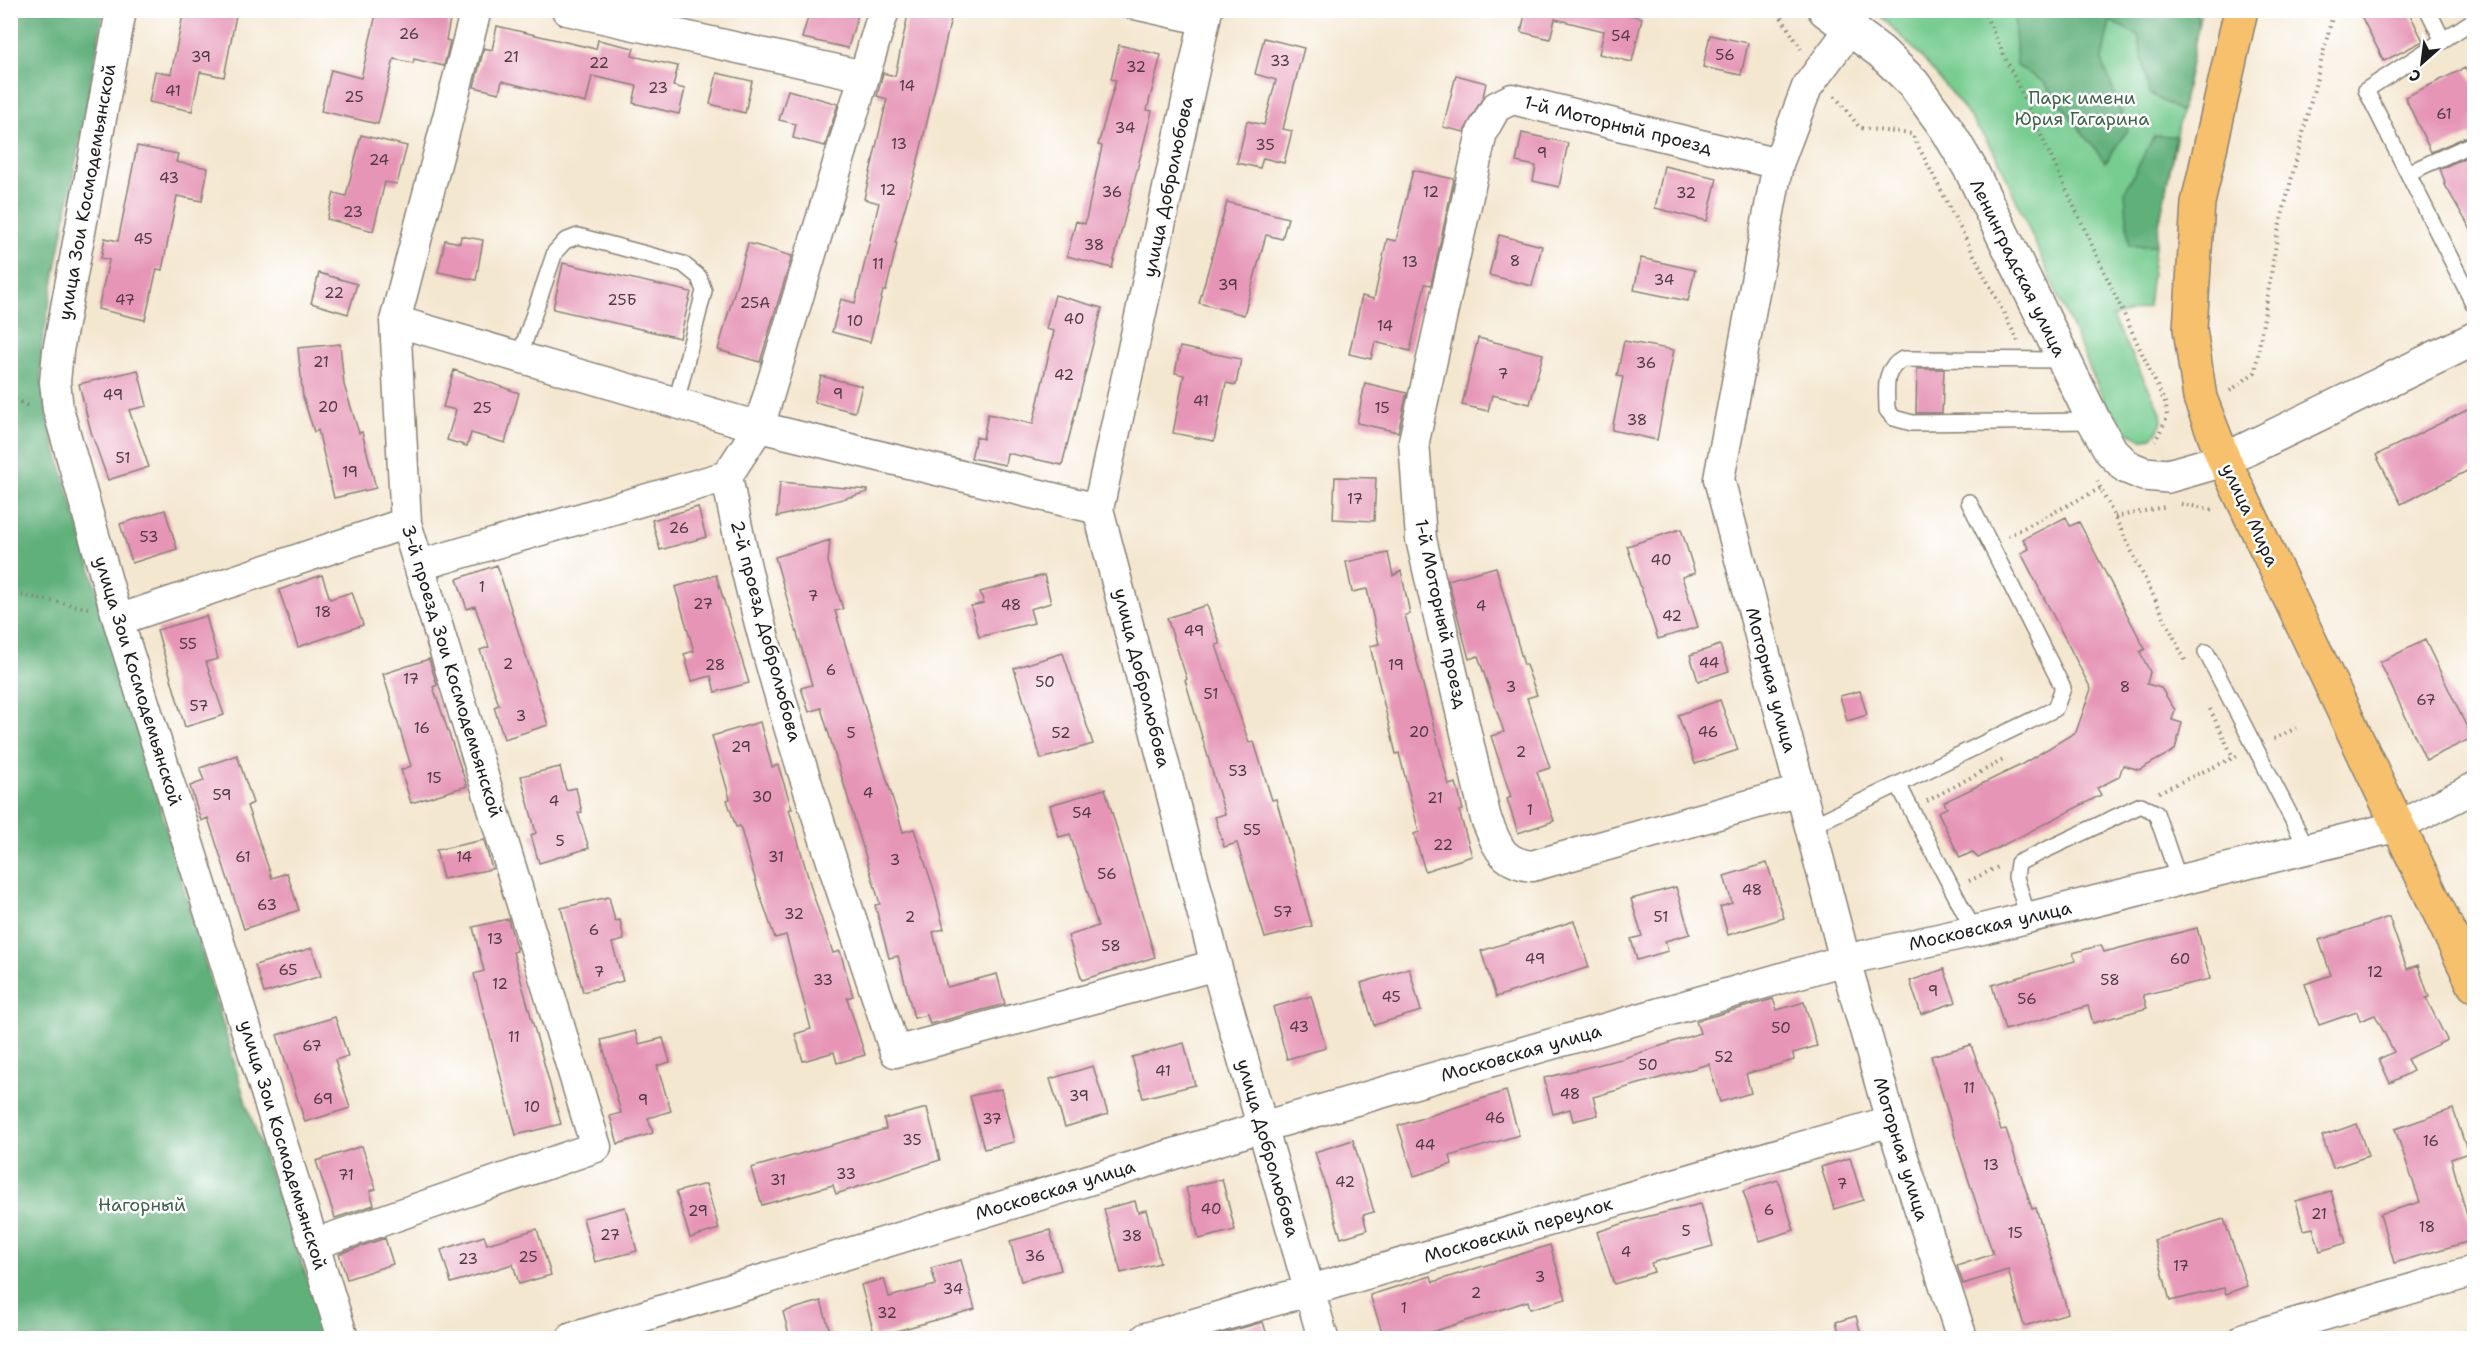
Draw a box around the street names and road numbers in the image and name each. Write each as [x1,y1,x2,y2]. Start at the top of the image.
street label: улица Зои Космодемьянской [53,62,121,322]
street label: 1-й Моторный проезд [1521,90,1715,160]
street label: улица Добролюбова [1137,94,1199,280]
street label: Ленинградская улица [1964,175,2072,361]
street label: улица Мира [2216,460,2284,570]
street label: 1-й Моторный проезд [1409,517,1473,711]
street label: 2-й проезд Добролюбова [725,518,807,744]
street label: 3-й проезд Зои Космодемьянской [396,522,508,820]
street label: улица Зои Космодемьянской [89,553,188,809]
street label: улица Добролюбова [1108,586,1176,770]
street label: Моторная улица [1740,605,1802,755]
street label: Московская улица [1906,896,2074,956]
street label: улица Зои Космодемьянской [234,1017,333,1273]
street label: Московская улица [1438,1019,1604,1087]
street label: улица Добролюбова [1231,1056,1305,1240]
street label: Моторная улица [1868,1074,1934,1224]
street label: Московская улица [972,1154,1138,1226]
street label: Московский переулок [1421,1191,1616,1268]

